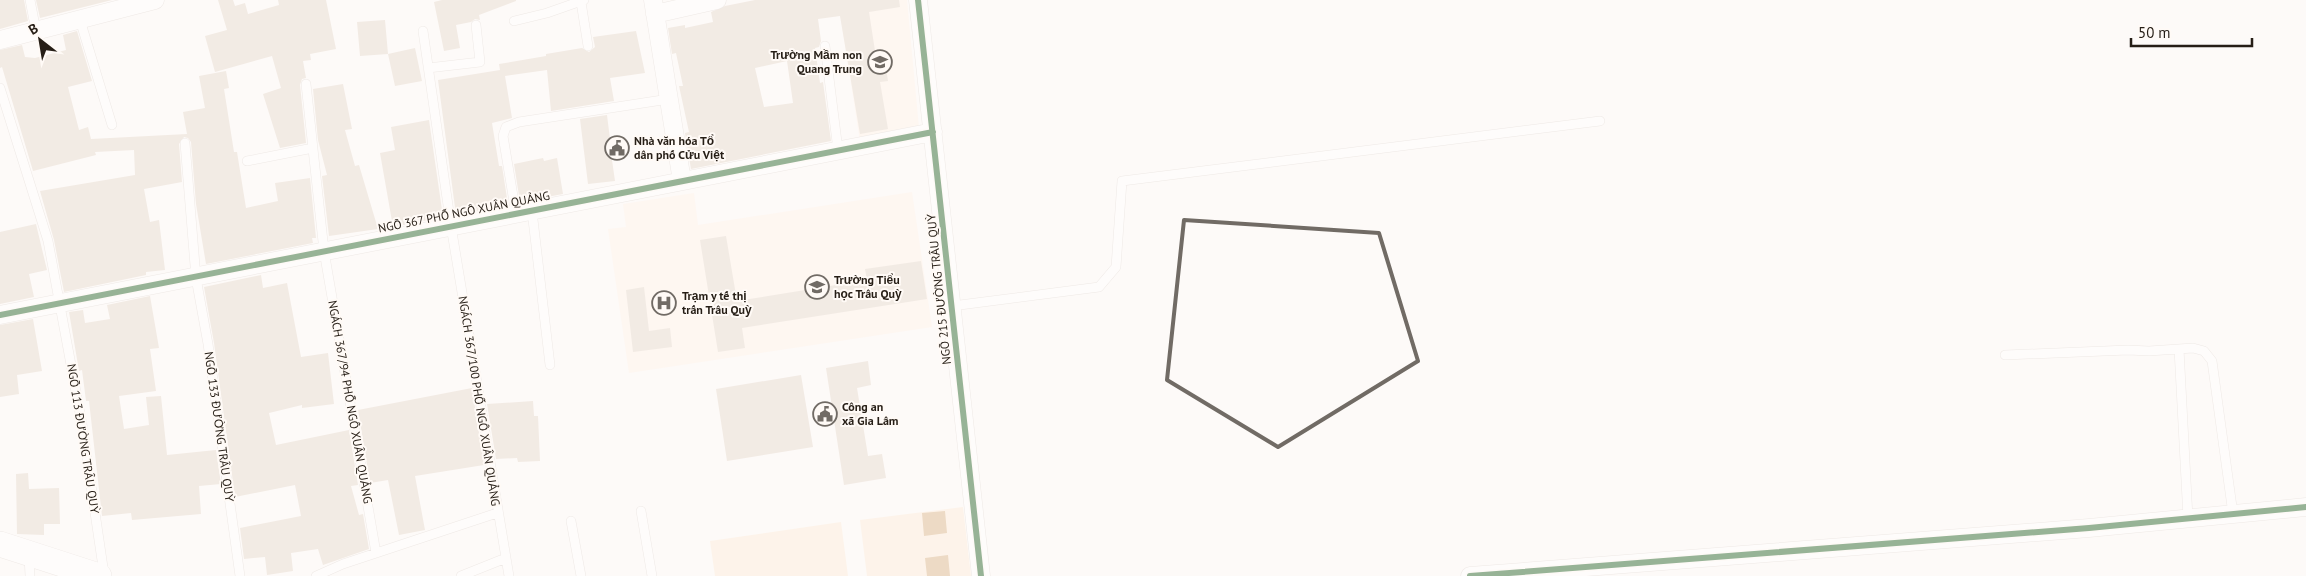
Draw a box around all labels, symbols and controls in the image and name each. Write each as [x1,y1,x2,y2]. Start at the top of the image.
north arrow [15,15,65,65]
scale bar [2131,15,2252,47]
text: B [25,19,41,39]
text: 50 m [2138,23,2171,42]
place label: Trường Mầm non Quang Trung [771,47,862,76]
school or university icon: Trường Mầm non Quang Trung [867,49,893,75]
place label: Nhà văn hóa Tổ dân phố Cửu Việt [634,133,725,162]
public building icon: Nhà văn hóa Tổ dân phố Cửu Việt [604,135,630,161]
street label: NGÕ 367 PHỐ NGÔ XUÂN QUẢNG [377,187,551,236]
street label: NGÕ 215 ĐƯỜNG TRÂU QUỲ [923,213,954,365]
place label: Trường Tiểu học Trâu Quỳ [834,272,902,301]
school or university icon: Trường Tiểu học Trâu Quỳ [804,274,830,300]
place label: Trạm y tế thị trấn Trâu Quỳ [682,288,752,317]
hospital icon: Trạm y tế thị trấn Trâu Quỳ [651,290,677,316]
street label: NGÁCH 367/100 PHỐ NGÔ XUÂN QUẢNG [455,295,504,507]
street label: NGÁCH 367/94 PHỐ NGÔ XUÂN QUẢNG [325,299,376,505]
street label: NGÕ 133 ĐƯỜNG TRÂU QUỲ [201,351,237,503]
street label: NGÕ 113 ĐƯỜNG TRÂU QUỲ [64,363,103,515]
place label: Công an xã Gia Lâm [842,399,899,428]
public building icon: Công an xã Gia Lâm [812,401,838,427]

